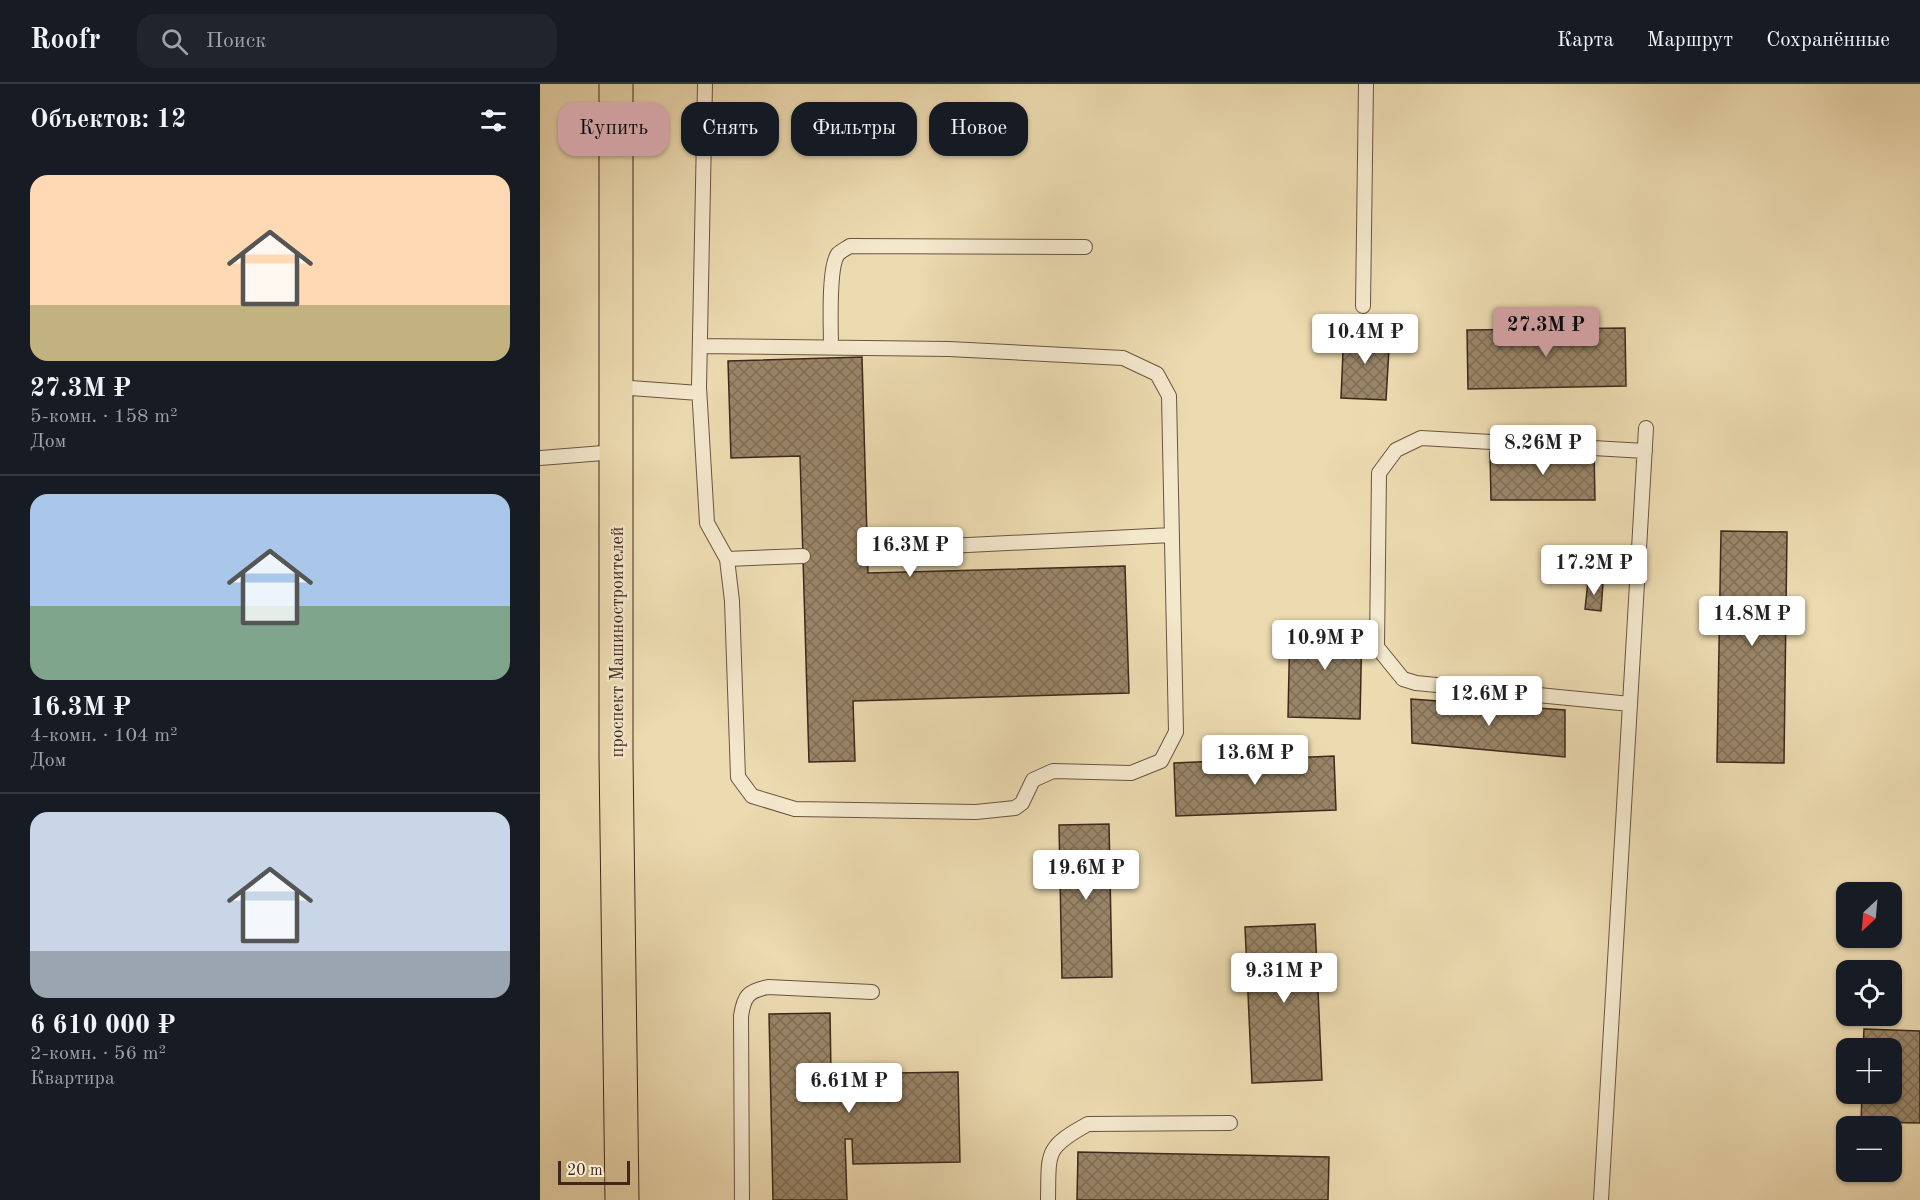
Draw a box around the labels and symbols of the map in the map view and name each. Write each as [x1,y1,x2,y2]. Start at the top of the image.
pin: 27.3M ₽ [1491,307,1601,358]
pin: 10.4M ₽ [1310,314,1420,365]
pin: 8.26M ₽ [1488,425,1598,476]
street label: проспект Машиностроителей [609,527,627,757]
pin: 16.3M ₽ [855,527,965,578]
pin: 17.2M ₽ [1539,545,1649,596]
pin: 14.8M ₽ [1697,596,1807,647]
pin: 10.9M ₽ [1270,620,1380,671]
pin: 12.6M ₽ [1434,676,1544,727]
pin: 13.6M ₽ [1200,735,1310,786]
pin: 19.6M ₽ [1031,850,1141,901]
north arrow [1836,882,1902,948]
pin: 9.31M ₽ [1229,953,1339,1004]
pin: 6.61M ₽ [794,1063,904,1114]
scale bar [558,1158,630,1186]

